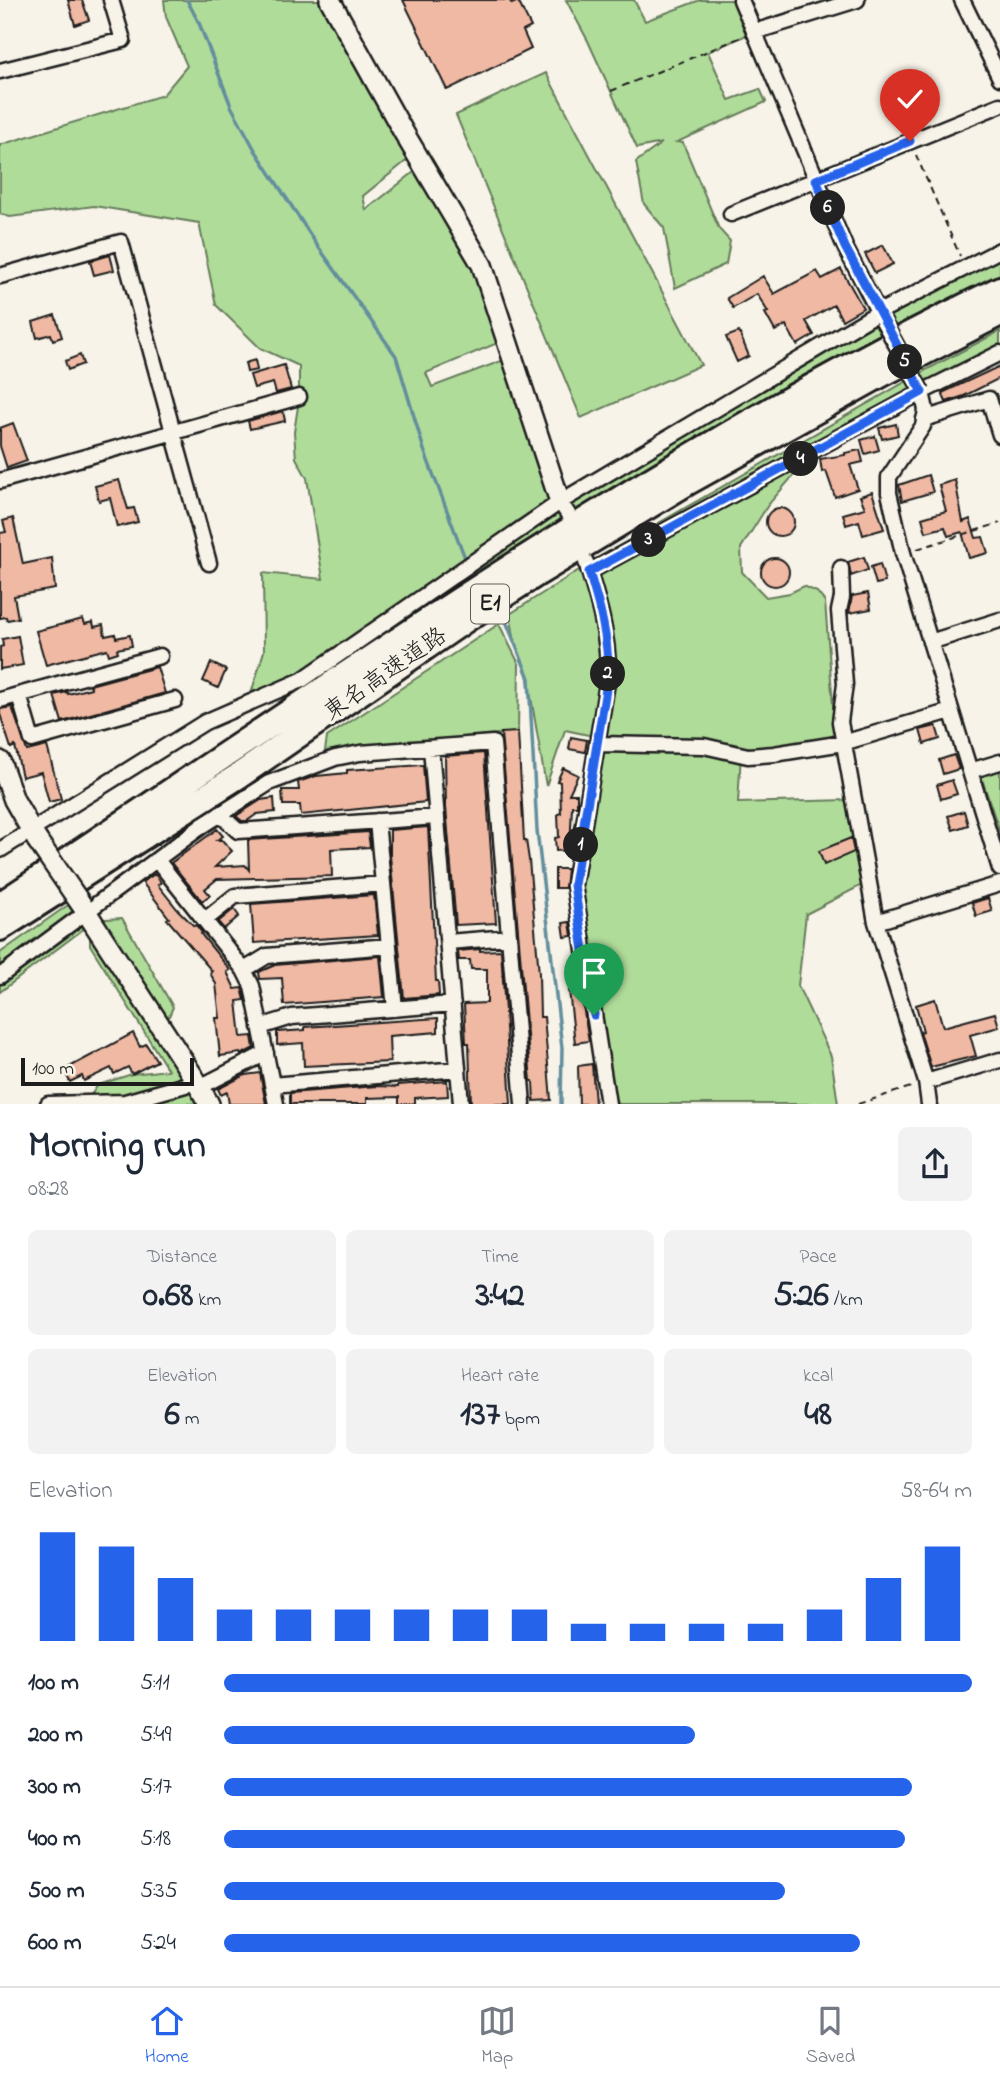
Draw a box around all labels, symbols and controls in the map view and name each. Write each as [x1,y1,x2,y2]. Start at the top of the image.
pin [880,69,940,141]
icon: check [891,80,929,118]
pin: 6 [810,190,846,226]
text: 6 [823,194,832,221]
pin: 5 [888,344,922,380]
text: 5 [899,348,910,375]
pin: 4 [784,442,818,476]
text: 4 [797,445,804,472]
pin: 3 [632,522,666,558]
text: 3 [645,526,652,553]
road number: E1 [471,584,509,624]
street label: 東名高速道路 [317,619,455,731]
pin: 2 [590,656,626,692]
text: 2 [603,660,612,687]
pin: 1 [564,828,598,862]
text: 1 [577,831,584,858]
pin [564,943,624,1015]
icon: arrive [575,954,613,992]
scale bar [21,1055,194,1087]
text: 100 m [32,1056,74,1083]
text: Morning run [28,1119,206,1175]
button: share [898,1127,972,1201]
text: 08:28 [28,1173,69,1206]
text: Distance [147,1244,217,1271]
text: Time [481,1244,519,1271]
text: Pace [799,1244,837,1271]
text: 0.68 [143,1271,193,1322]
text: 3:42 [475,1271,525,1322]
text: 5:26 [773,1271,829,1322]
text: km [193,1287,221,1314]
text: /km [829,1287,863,1314]
text: Elevation [147,1363,217,1390]
text: Heart rate [461,1363,539,1390]
text: kcal [803,1363,833,1390]
text: 6 [165,1390,180,1441]
text: 137 [460,1390,500,1441]
text: 48 [804,1390,832,1441]
text: m [180,1406,199,1433]
text: bpm [500,1406,540,1433]
text: Elevation [28,1475,113,1508]
text: 58–64 m [900,1475,972,1508]
text: 100 m [28,1667,79,1700]
text: 5:11 [140,1667,170,1700]
text: 200 m [28,1719,83,1752]
text: 5:49 [140,1719,172,1752]
text: 300 m [28,1771,81,1804]
text: 5:17 [140,1771,172,1804]
text: 400 m [28,1823,81,1856]
text: 5:18 [140,1823,171,1856]
text: 500 m [28,1875,85,1908]
text: 5:35 [140,1875,178,1908]
text: 600 m [28,1927,82,1960]
text: 5:24 [140,1927,176,1960]
tab: Home [145,2002,189,2071]
tab: Map [478,2002,516,2071]
tab: Saved [806,2002,855,2071]

